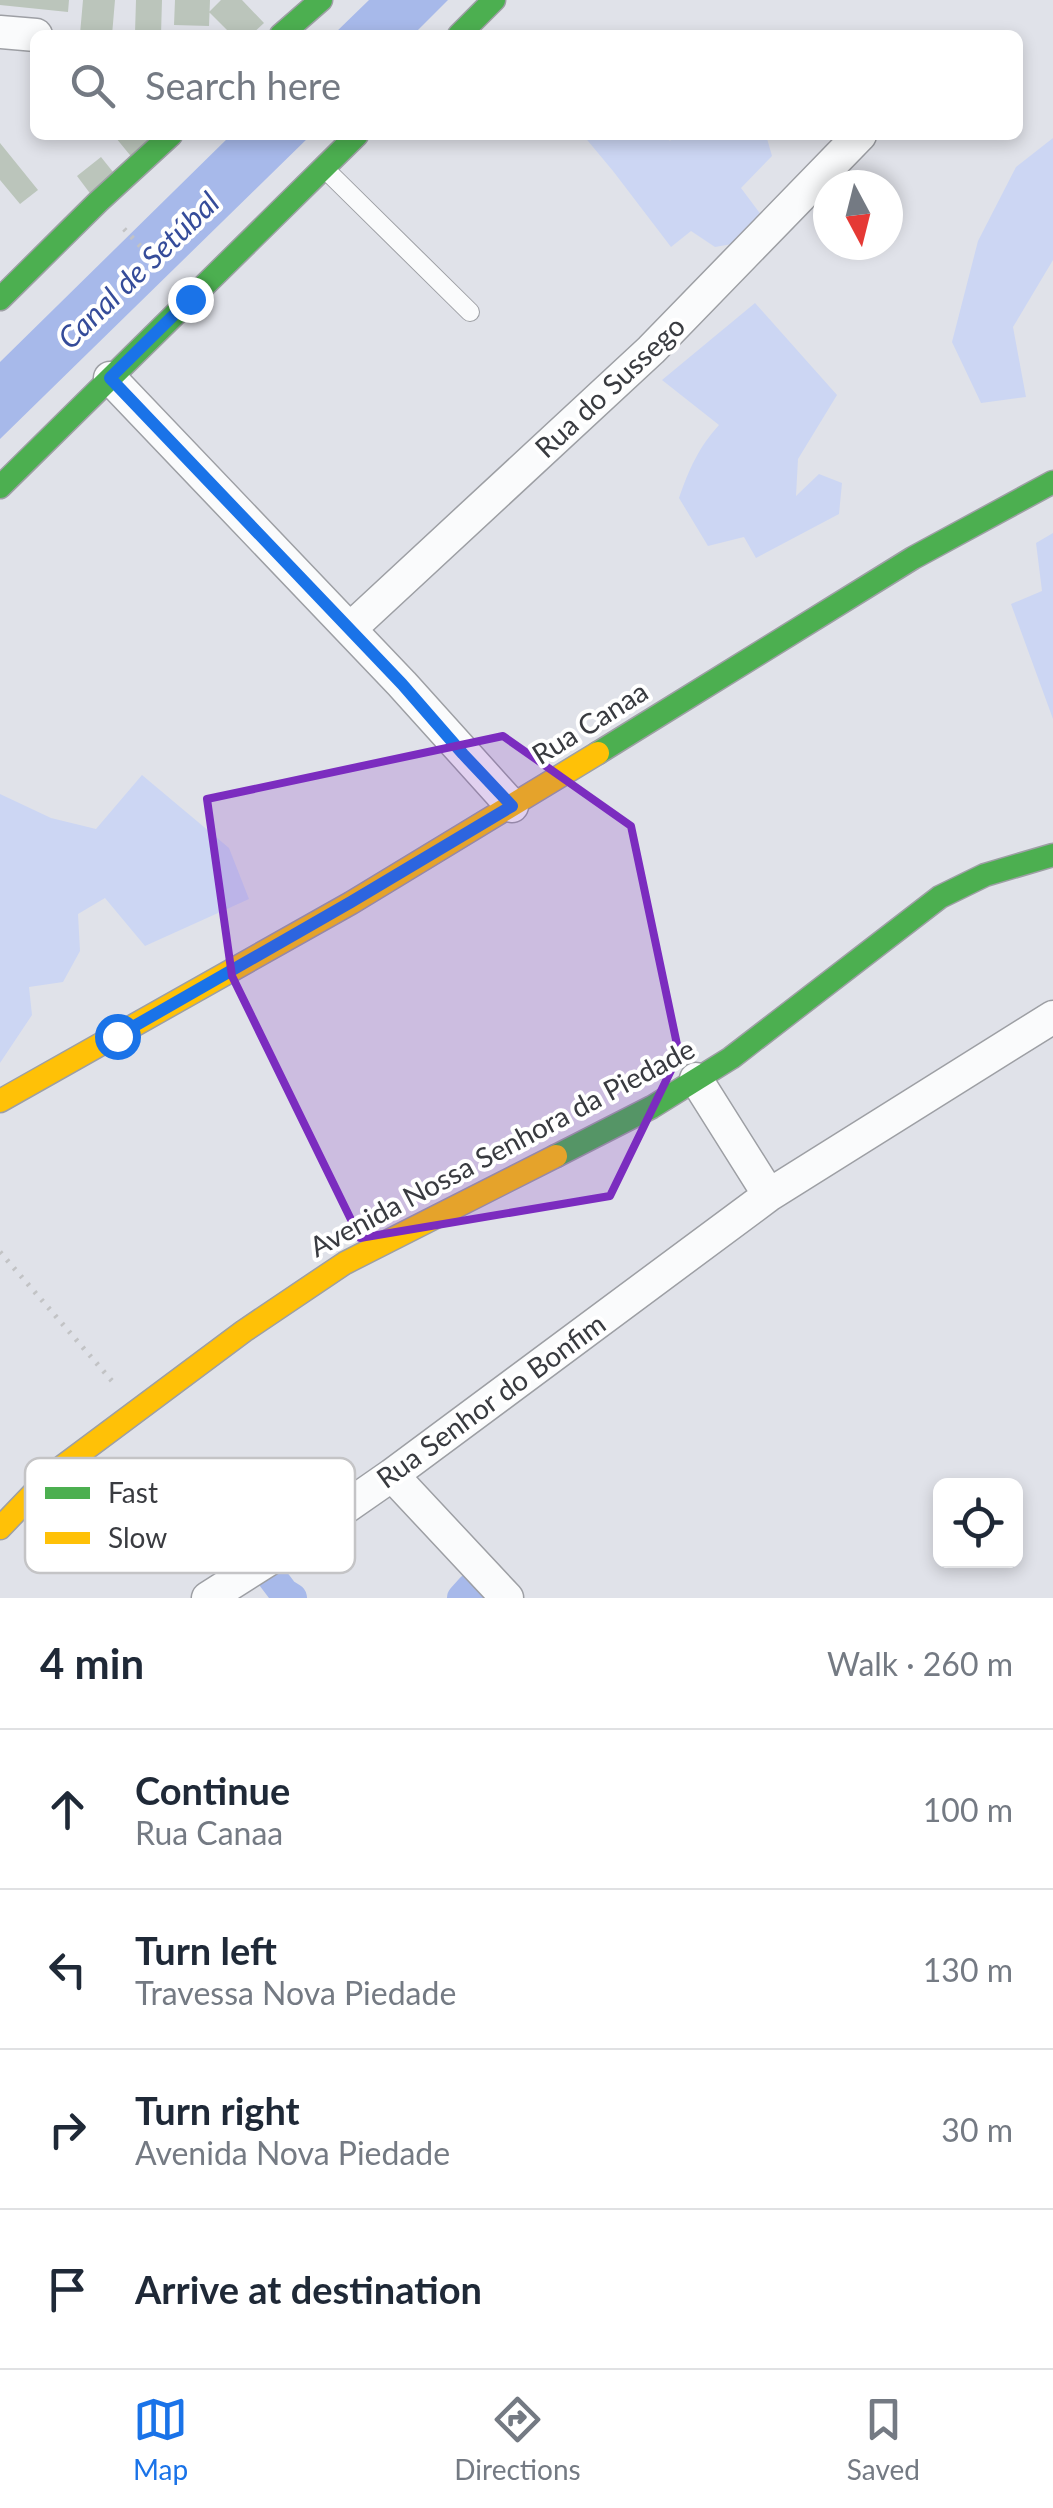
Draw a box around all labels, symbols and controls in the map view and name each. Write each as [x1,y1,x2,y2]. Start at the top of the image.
search box [30,30,1023,140]
icon: search [65,58,120,113]
text: Search here [145,62,341,108]
north arrow [813,170,903,260]
water label: Canal de Setúbal [50,184,226,355]
route end [168,277,214,323]
street label: Rua do Sussego [527,308,691,464]
street label: Rua Canaa [525,673,653,771]
route start [95,1014,141,1060]
street label: Avenida Nossa Senhora da Piedade [303,1031,700,1263]
street label: Rua Senhor do Bonfim [369,1306,611,1495]
legend [25,1458,355,1573]
text: Fast [108,1475,158,1509]
map controls [933,1478,1023,1568]
button: locate [933,1478,1023,1568]
text: Slow [108,1520,167,1554]
text: 4 min [40,1638,144,1688]
text: Walk · 260 m [827,1644,1013,1683]
text: Continue [135,1767,290,1813]
icon: ahead [40,1782,95,1837]
text: 100 m [923,1790,1013,1829]
text: Rua Canaa [135,1813,283,1852]
text: Turn left [135,1927,277,1973]
icon: left [40,1942,95,1997]
text: 130 m [923,1950,1013,1989]
text: Travessa Nova Piedade [135,1973,456,2012]
text: Turn right [135,2087,300,2133]
icon: right [40,2102,95,2157]
text: 30 m [941,2110,1013,2149]
text: Avenida Nova Piedade [135,2133,450,2172]
icon: arrive [40,2262,95,2317]
text: Arrive at destination [135,2266,482,2312]
tab: Map [133,2392,188,2486]
tab: Directions [454,2392,581,2486]
tab: Saved [847,2392,920,2486]

